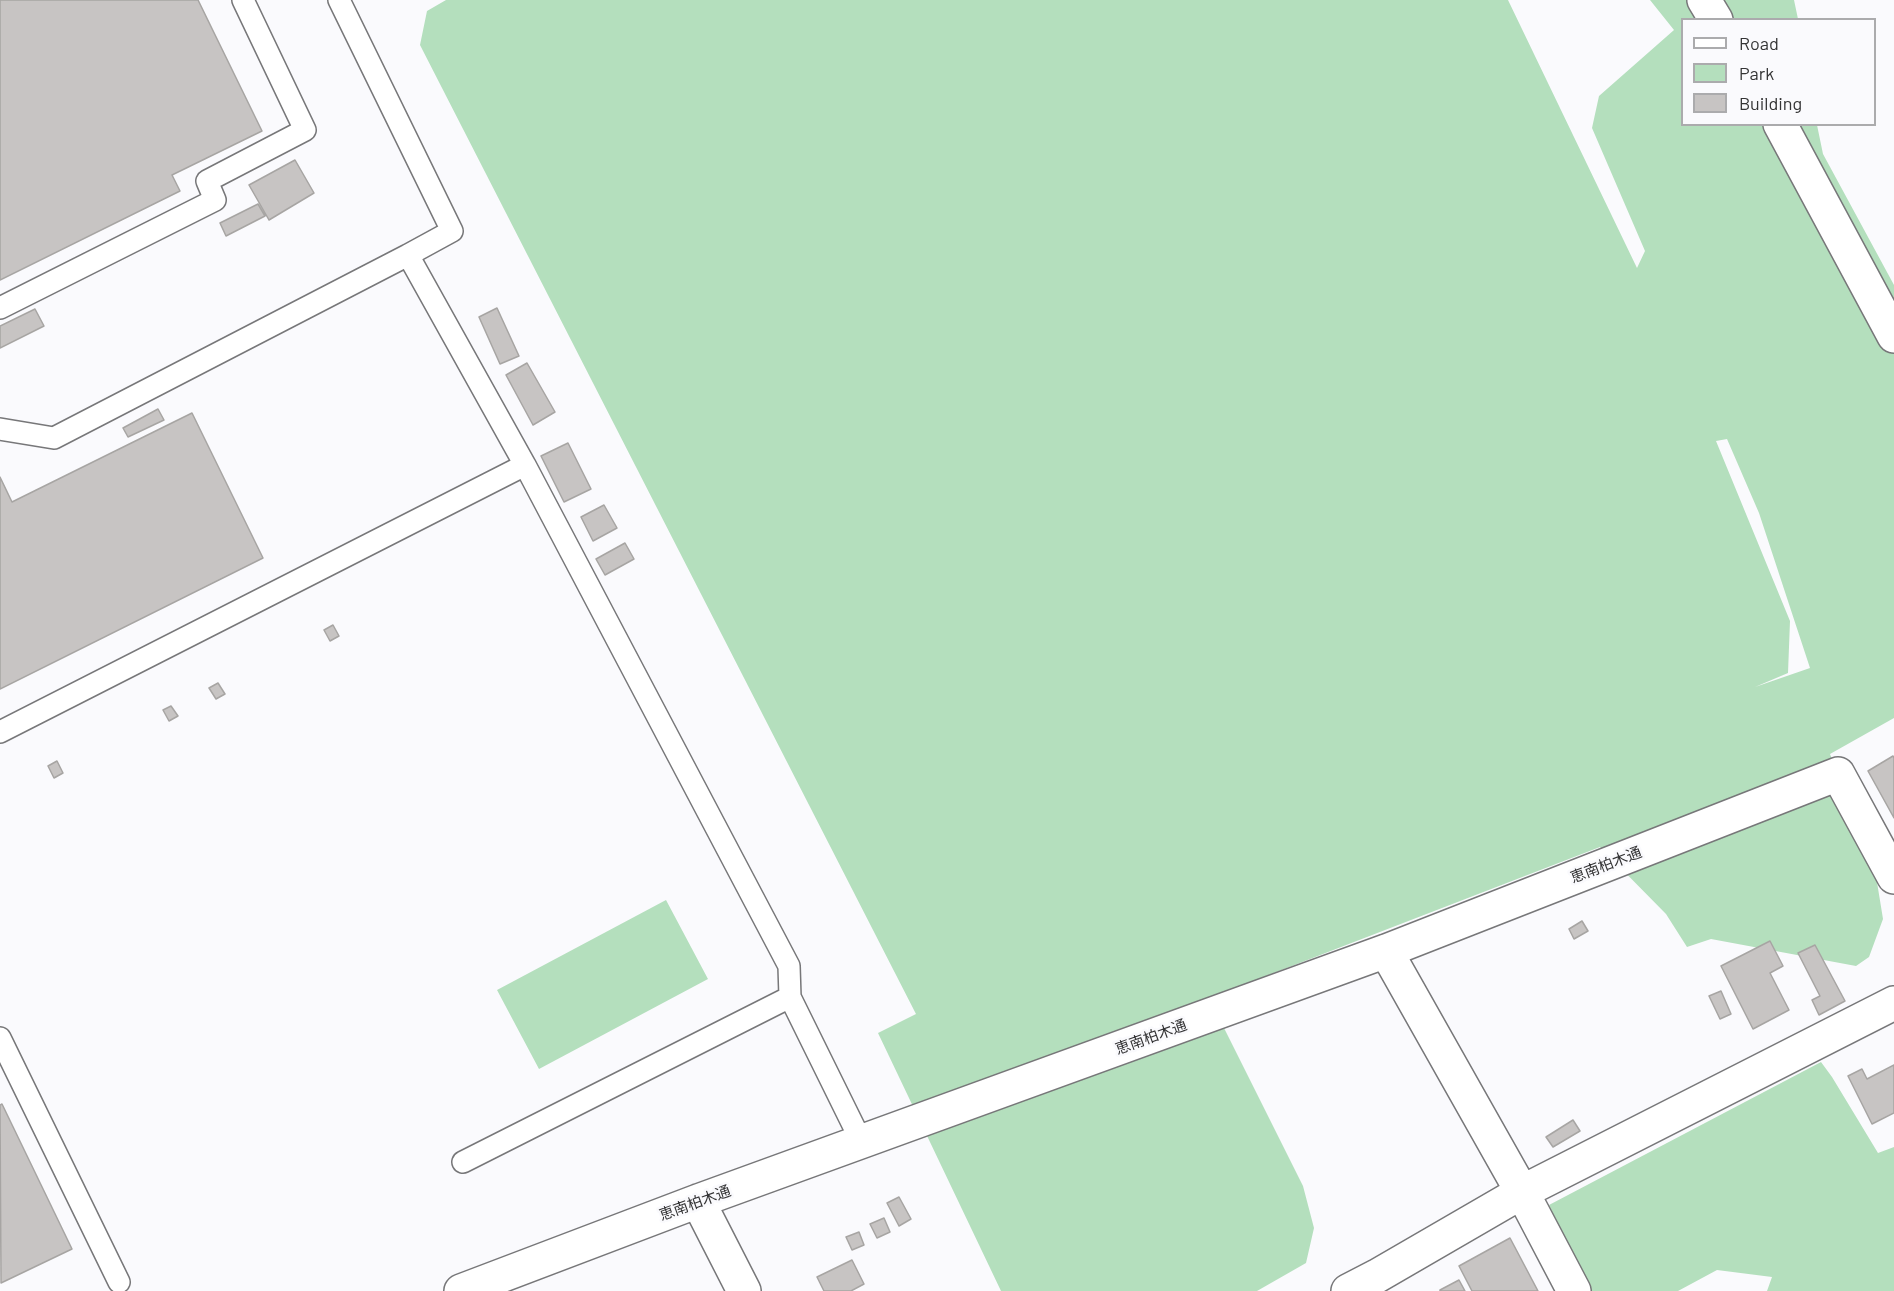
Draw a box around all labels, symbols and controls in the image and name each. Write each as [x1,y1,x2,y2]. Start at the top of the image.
legend [1681,18,1876,126]
text: Road [1739,32,1779,54]
text: Park [1739,62,1774,84]
text: Building [1739,92,1802,114]
street label: 恵南柏木通 [1568,843,1644,887]
street label: 恵南柏木通 [1113,1016,1189,1058]
street label: 恵南柏木通 [657,1182,733,1224]

